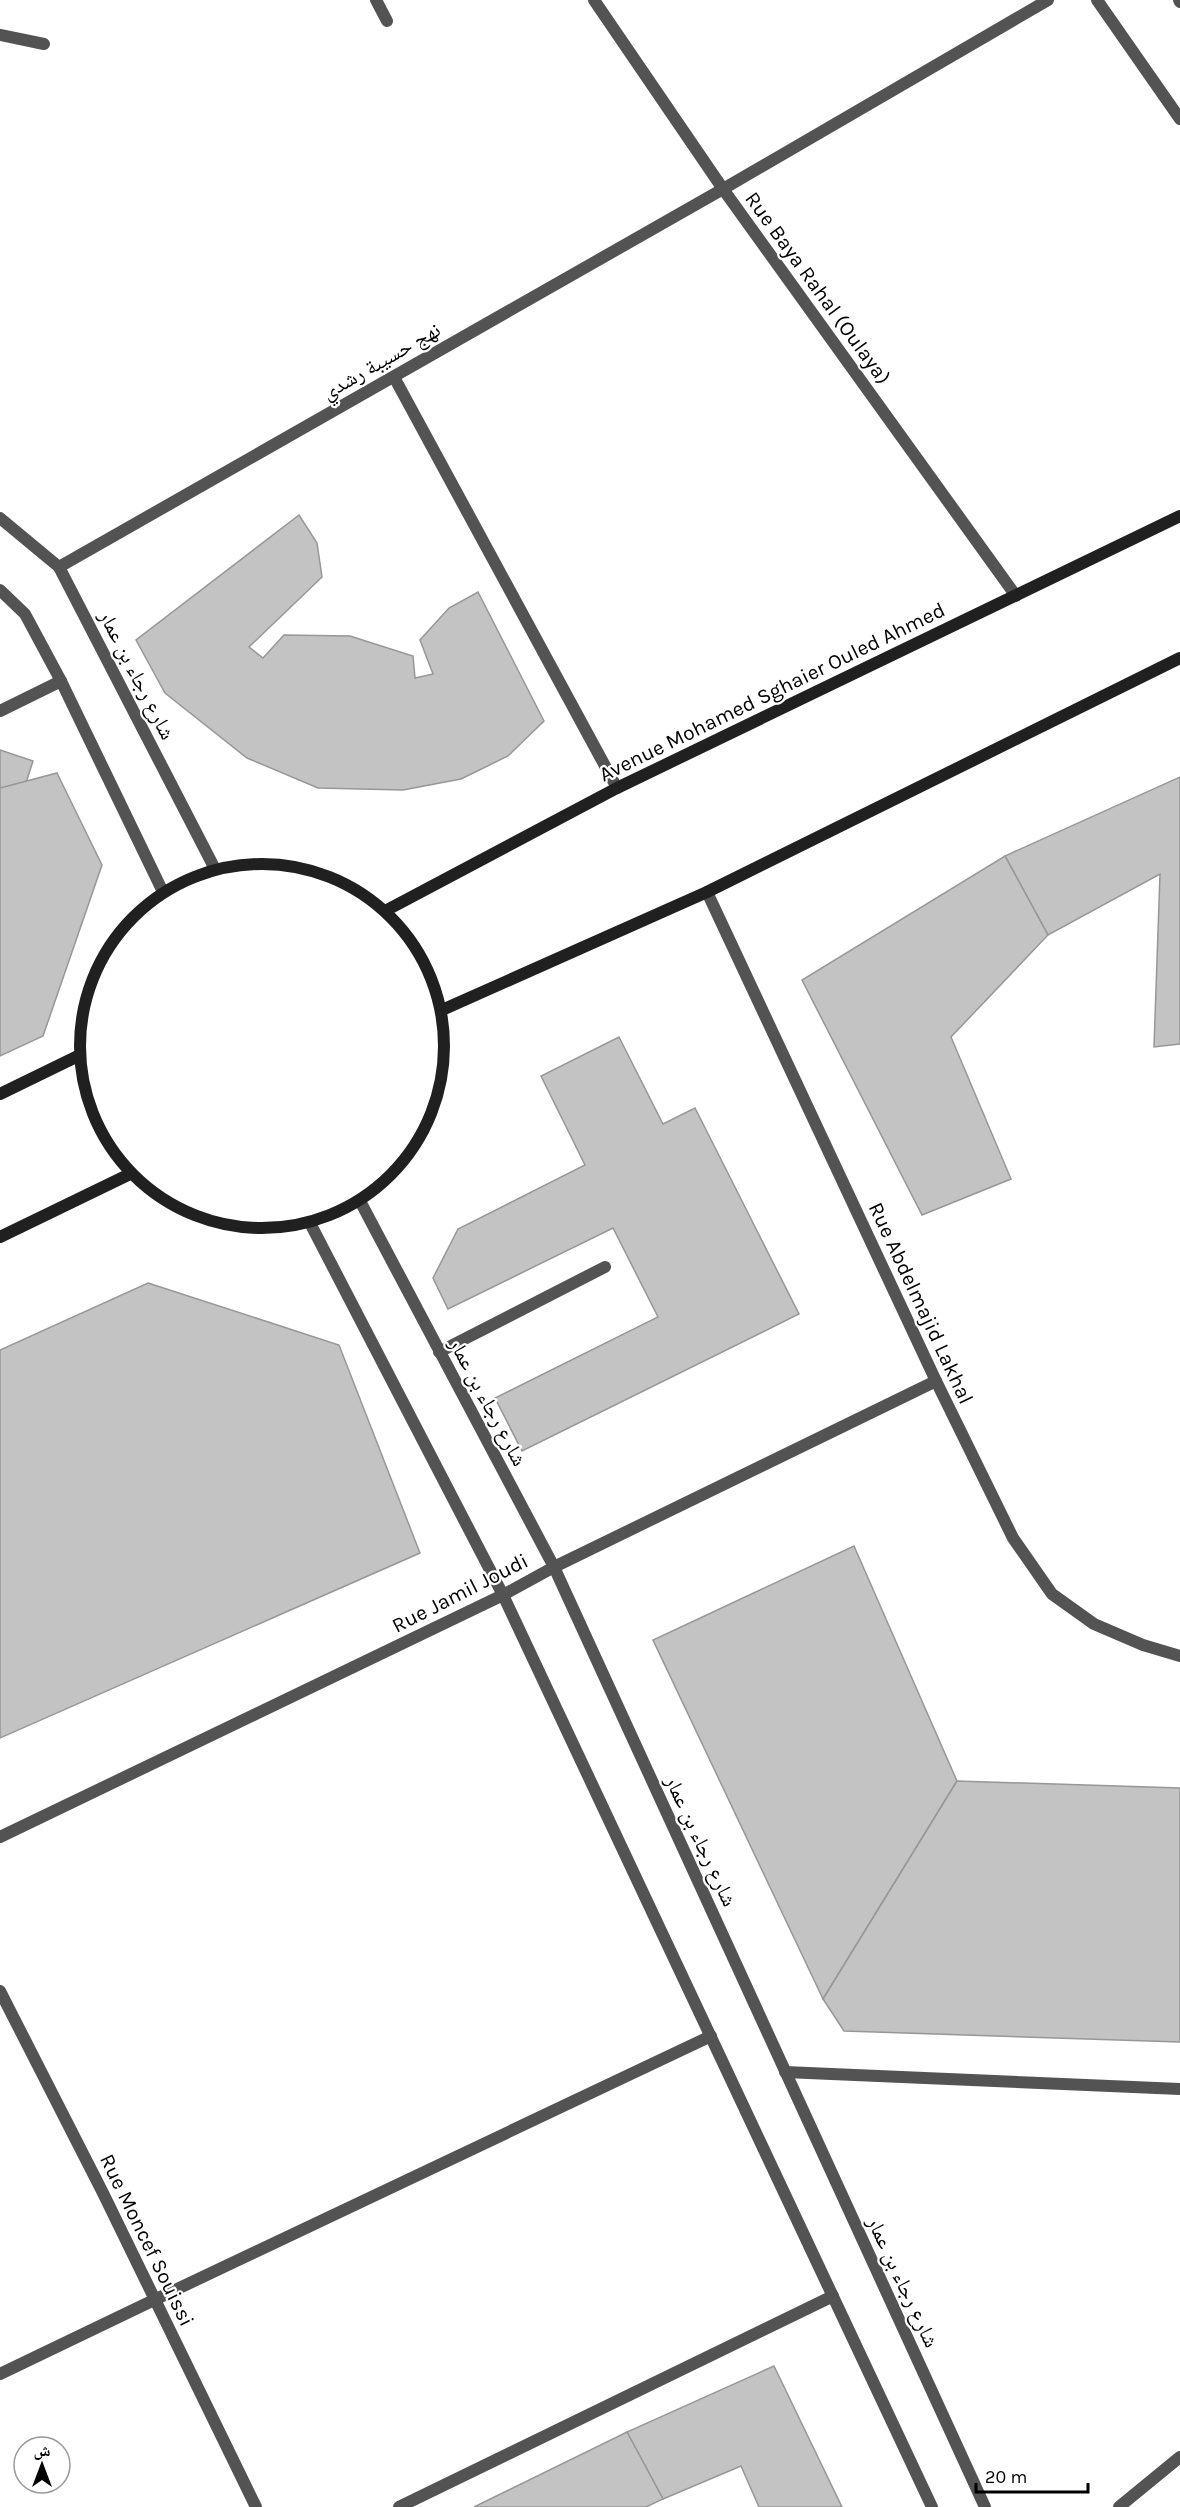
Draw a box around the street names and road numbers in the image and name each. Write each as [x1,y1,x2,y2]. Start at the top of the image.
street label: Rue Baya Rahal (Oulaya) [740,187,896,389]
street label: نهج حسيبة رشدي [317,317,447,408]
street label: Avenue Mohamed Sghaier Ouled Ahmed [595,598,949,786]
street label: شارع رجاء بن عمار [93,606,180,744]
street label: Rue Abdelmajid Lakhal [864,1198,978,1408]
street label: شارع رجاء بن عمار [443,1333,532,1471]
street label: Rue Jamil Joudi [388,1548,532,1638]
street label: شارع رجاء بن عمار [659,1771,742,1911]
street label: Rue Moncef Souissi [95,2150,199,2330]
street label: شارع رجاء بن عمار [861,2212,944,2352]

